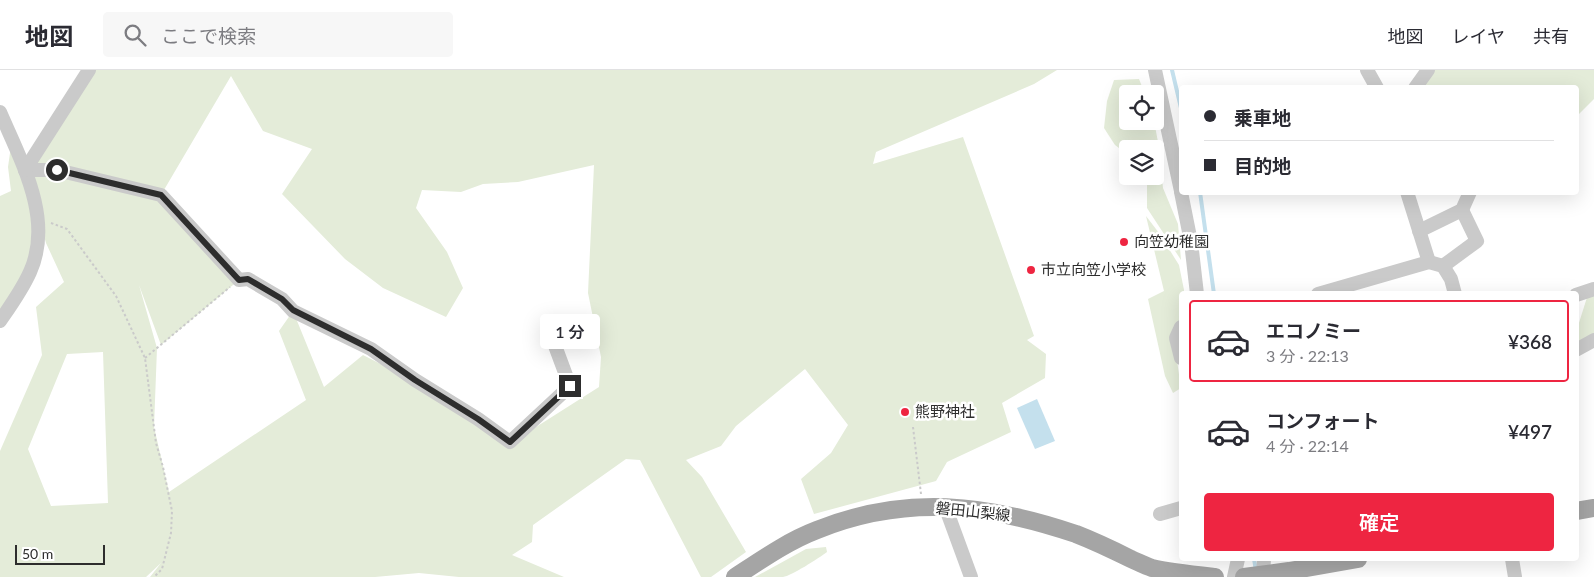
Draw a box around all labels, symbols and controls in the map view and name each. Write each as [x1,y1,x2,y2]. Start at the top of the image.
search box [103,12,453,57]
text: 地図 [25,21,73,50]
icon: search [121,21,149,49]
text: ここで検索 [161,24,256,47]
text: 地図 [1388,25,1424,47]
text: レイヤ [1452,25,1505,47]
text: 共有 [1533,25,1569,47]
map controls [1119,85,1164,185]
button: locate [1119,85,1164,130]
text: 乗車地 [1234,106,1291,129]
button: layers [1119,140,1164,185]
text: 目的地 [1234,154,1291,177]
route start [46,159,68,181]
place label: 向笠幼稚園 [1134,232,1209,250]
marker: 向笠幼稚園 [1118,236,1130,248]
place label: 市立向笠小学校 [1041,260,1146,278]
marker: 市立向笠小学校 [1025,264,1037,276]
callout: 1 分 [540,314,600,348]
icon: car [1206,319,1251,364]
text: エコノミー [1266,319,1361,342]
text: 1 分 [555,322,585,341]
text: ¥368 [1508,330,1552,353]
text: 3 分 · 22:13 [1266,346,1349,365]
route end [559,375,581,397]
place label: 熊野神社 [915,402,975,420]
marker: 熊野神社 [899,406,911,418]
icon: car [1206,409,1251,454]
text: コンフォート [1266,409,1379,432]
text: ¥497 [1508,420,1552,443]
text: 4 分 · 22:14 [1266,436,1349,455]
button: 確定 [1204,493,1554,551]
street label: 磐田山梨線 [935,498,1011,524]
scale bar [15,542,105,565]
text: 50 m [22,545,53,562]

